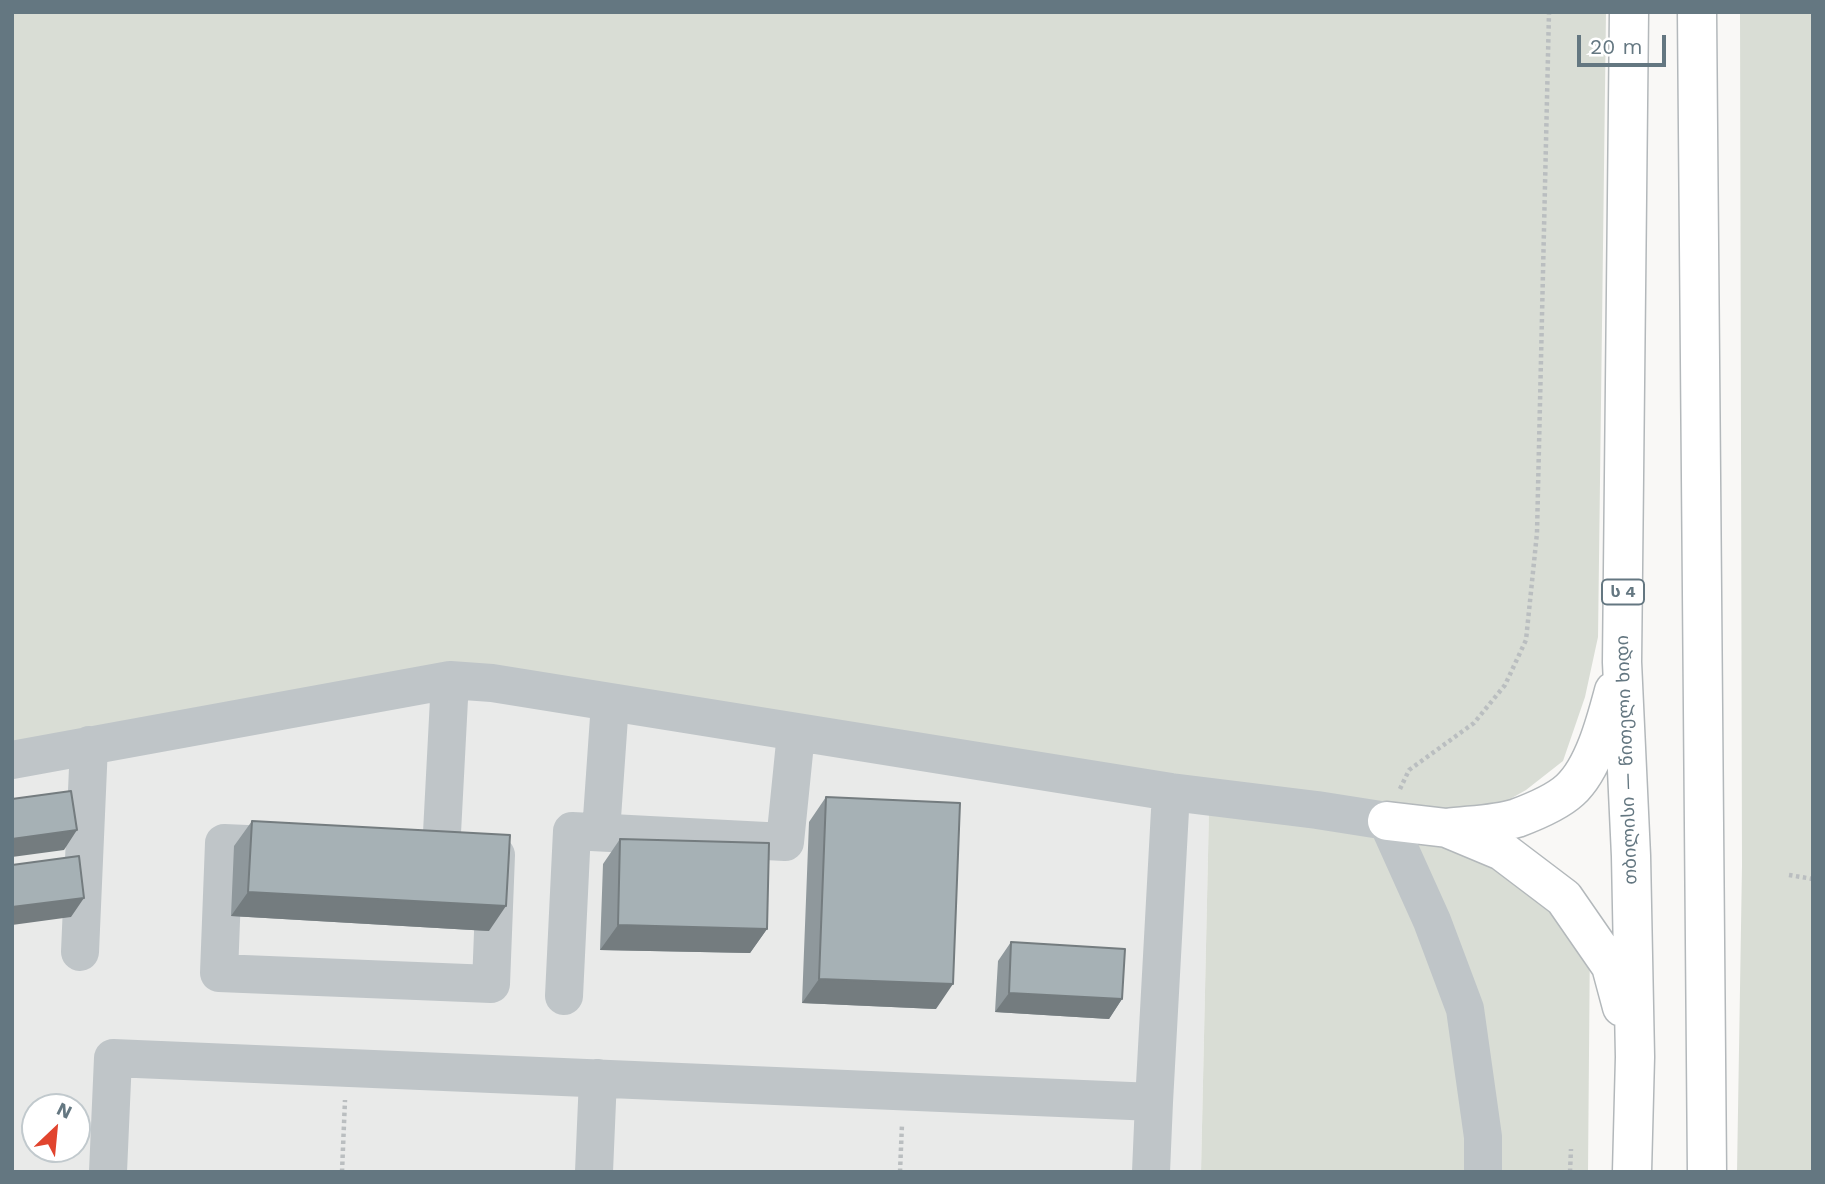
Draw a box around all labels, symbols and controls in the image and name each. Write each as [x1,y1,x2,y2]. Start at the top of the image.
scale bar [1580,21,1669,65]
text: 20 m [1590,34,1642,59]
road number: ს 4 [1602,580,1644,604]
street label: თბილისი — წითელი ხიდი [1612,635,1642,885]
north arrow [21,1093,91,1163]
text: N [53,1097,76,1124]

